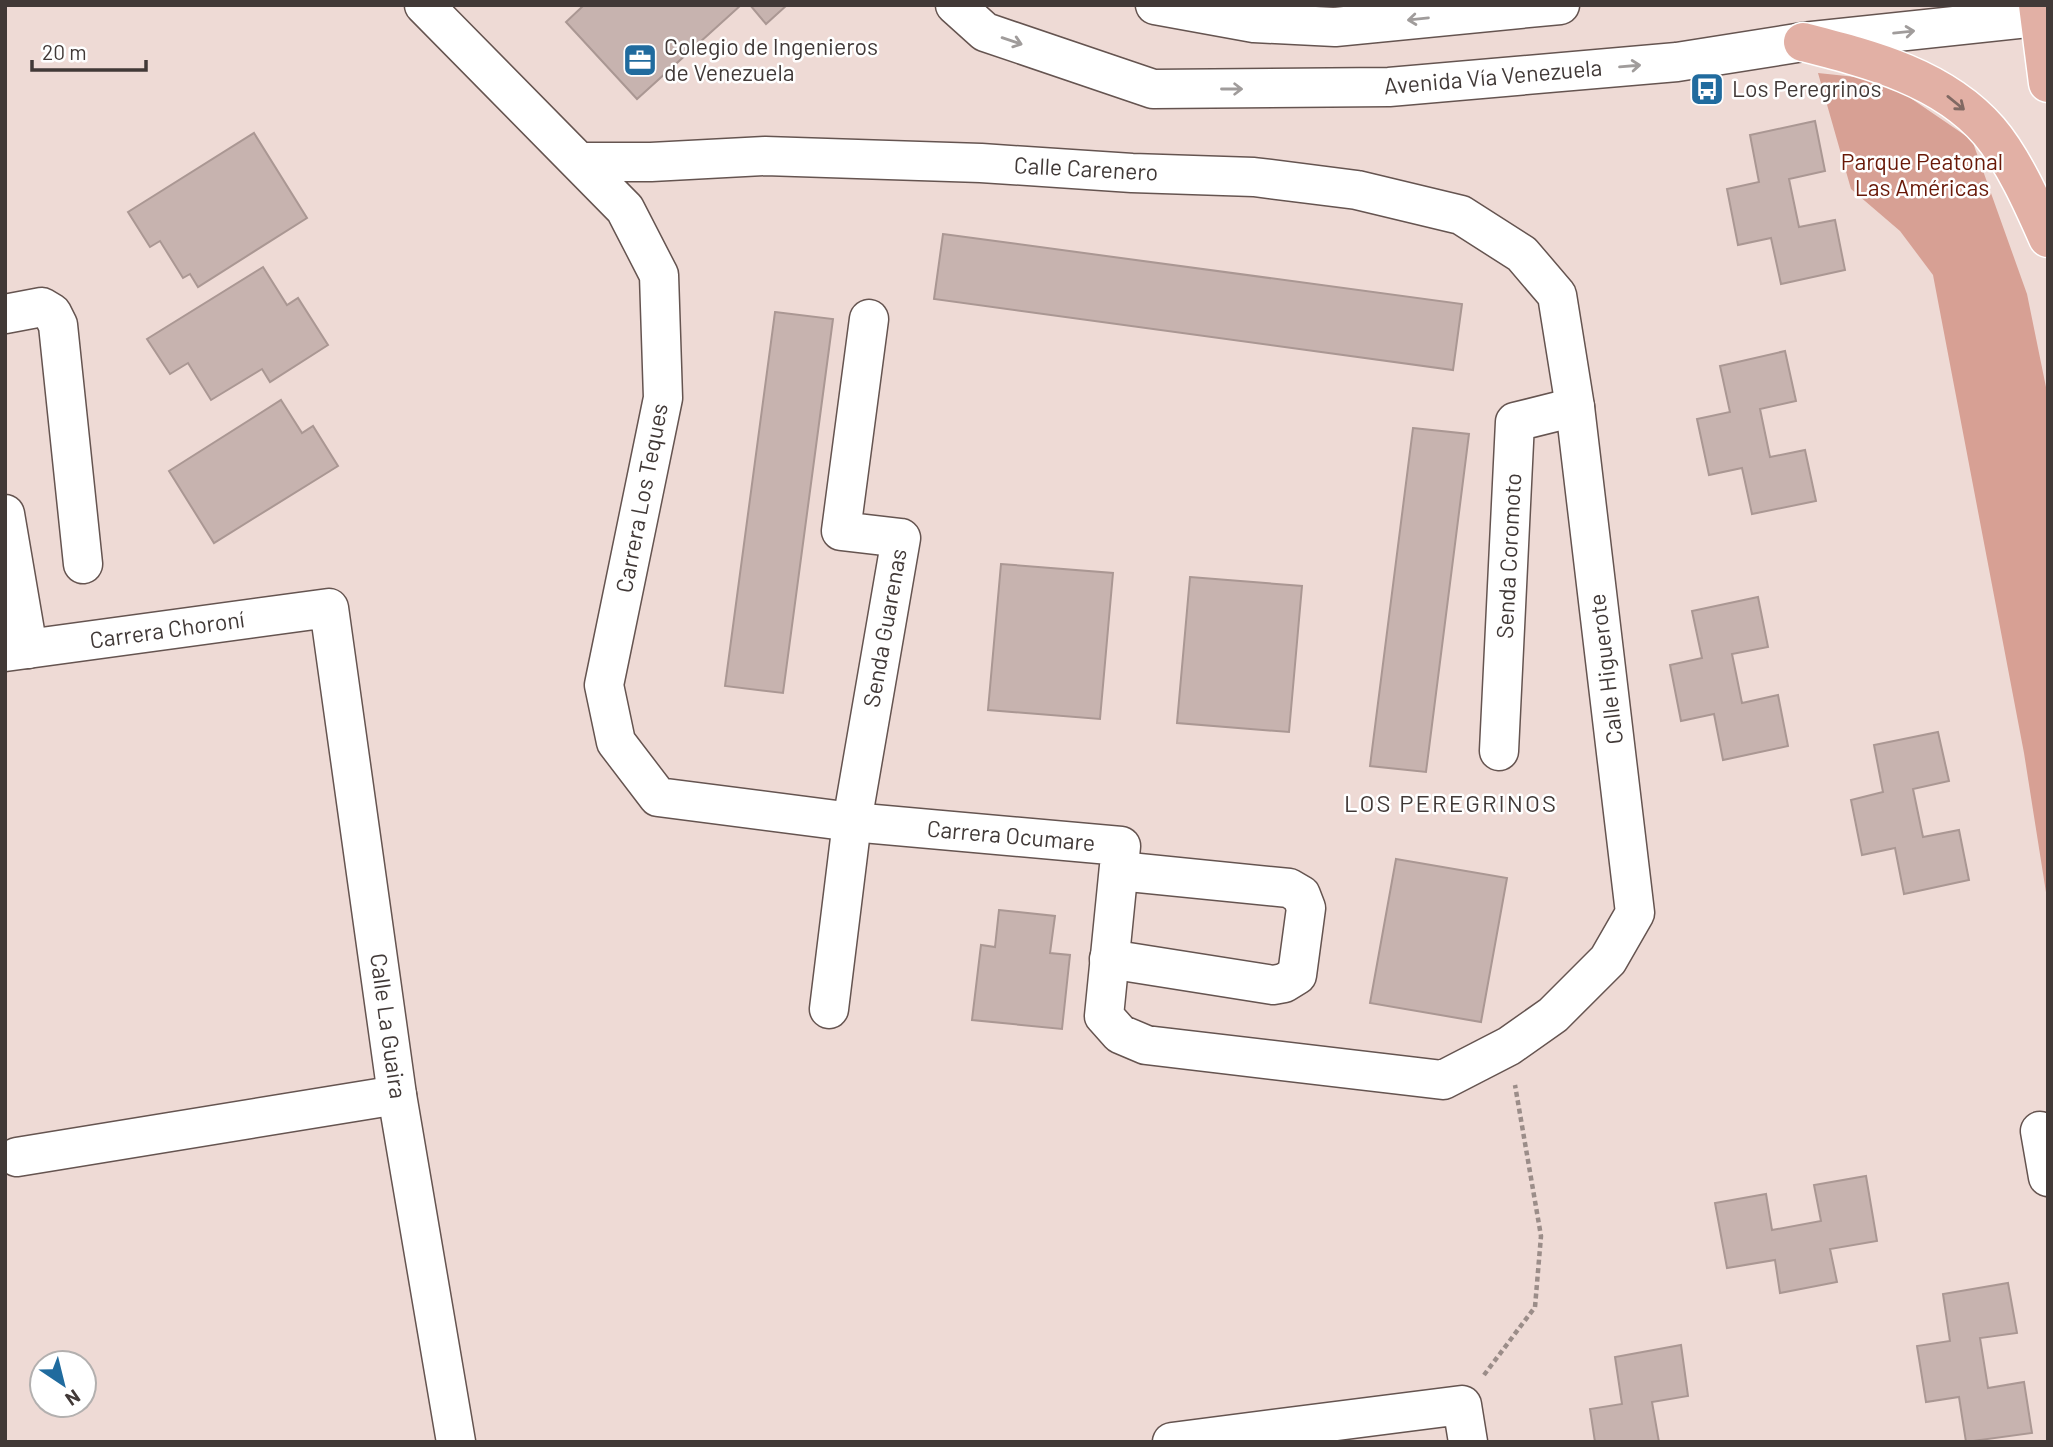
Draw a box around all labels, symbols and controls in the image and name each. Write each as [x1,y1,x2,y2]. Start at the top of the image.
one-way arrow [1408,13,1430,26]
one-way arrow [1892,25,1915,38]
scale bar [32,28,145,72]
place label: Colegio de Ingenieros de Venezuela [664,32,878,86]
one-way arrow [1001,36,1023,48]
text: 20 m [42,39,87,64]
office icon: Colegio de Ingenieros de Venezuela [621,41,659,79]
street label: Avenida Vía Venezuela [1383,53,1603,99]
one-way arrow [1618,59,1640,72]
bus stop icon: Los Peregrinos [1688,70,1726,108]
place label: Los Peregrinos [1732,74,1882,102]
one-way arrow [1220,82,1243,96]
one-way arrow [1946,95,1965,110]
park label: Parque Peatonal Las Américas [1841,147,2003,201]
street label: Calle Carenero [1013,150,1159,186]
street label: Carrera Los Teques [609,401,673,595]
street label: Senda Coromoto [1490,472,1526,640]
street label: Senda Guarenas [856,546,912,709]
street label: Calle Higuerote [1582,592,1628,746]
street label: Carrera Choroní [88,604,246,654]
district label: LOS PEREGRINOS [1344,788,1558,817]
street label: Carrera Ocumare [926,814,1096,856]
street label: Calle La Guaira [365,951,413,1100]
north arrow [28,1349,98,1419]
text: N [61,1385,85,1411]

